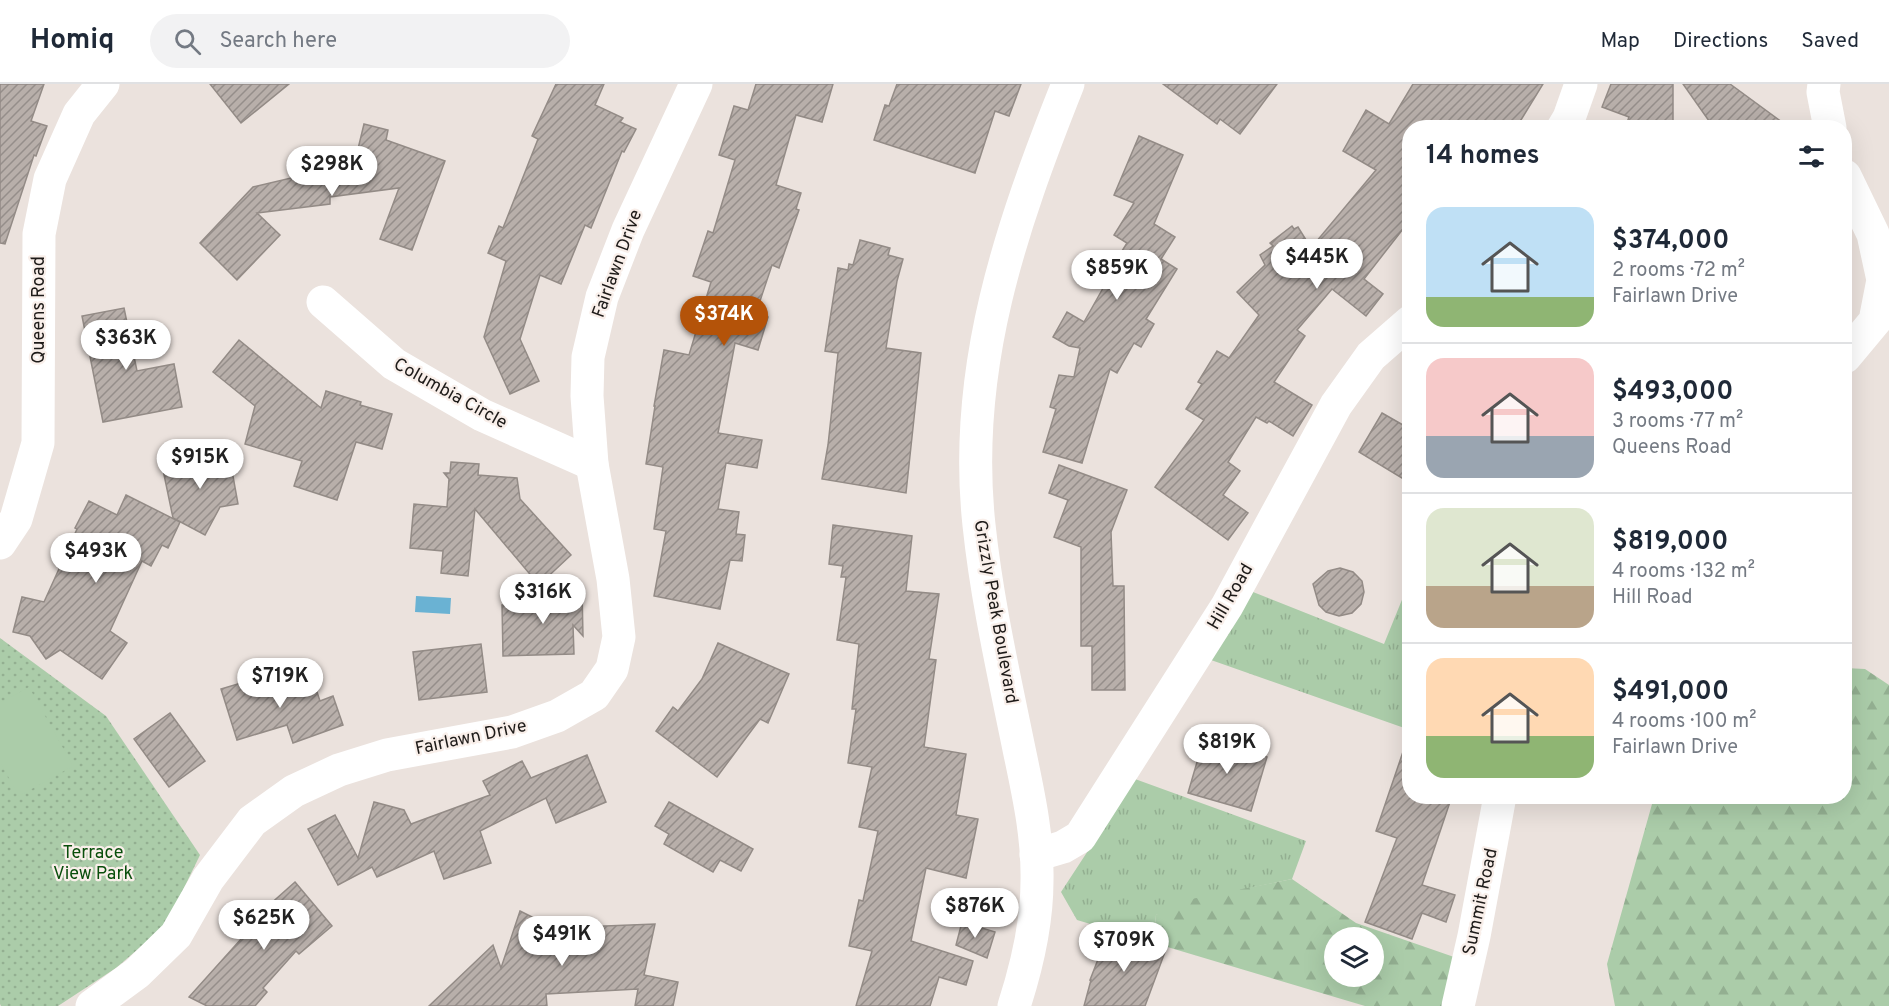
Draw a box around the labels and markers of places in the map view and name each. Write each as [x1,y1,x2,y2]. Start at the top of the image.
pin: $298K [290,146,374,197]
pin: $445K [1275,239,1359,290]
pin: $859K [1075,250,1159,301]
pin: $374K [682,296,766,347]
pin: $363K [84,320,168,371]
pin: $915K [158,439,242,490]
pin: $493K [54,533,138,584]
pin: $316K [501,574,585,625]
pin: $719K [238,658,322,709]
pin: $819K [1185,724,1269,775]
pin: $876K [933,888,1017,939]
pin: $625K [222,900,306,951]
pin: $491K [520,916,604,967]
pin: $709K [1082,922,1166,973]

